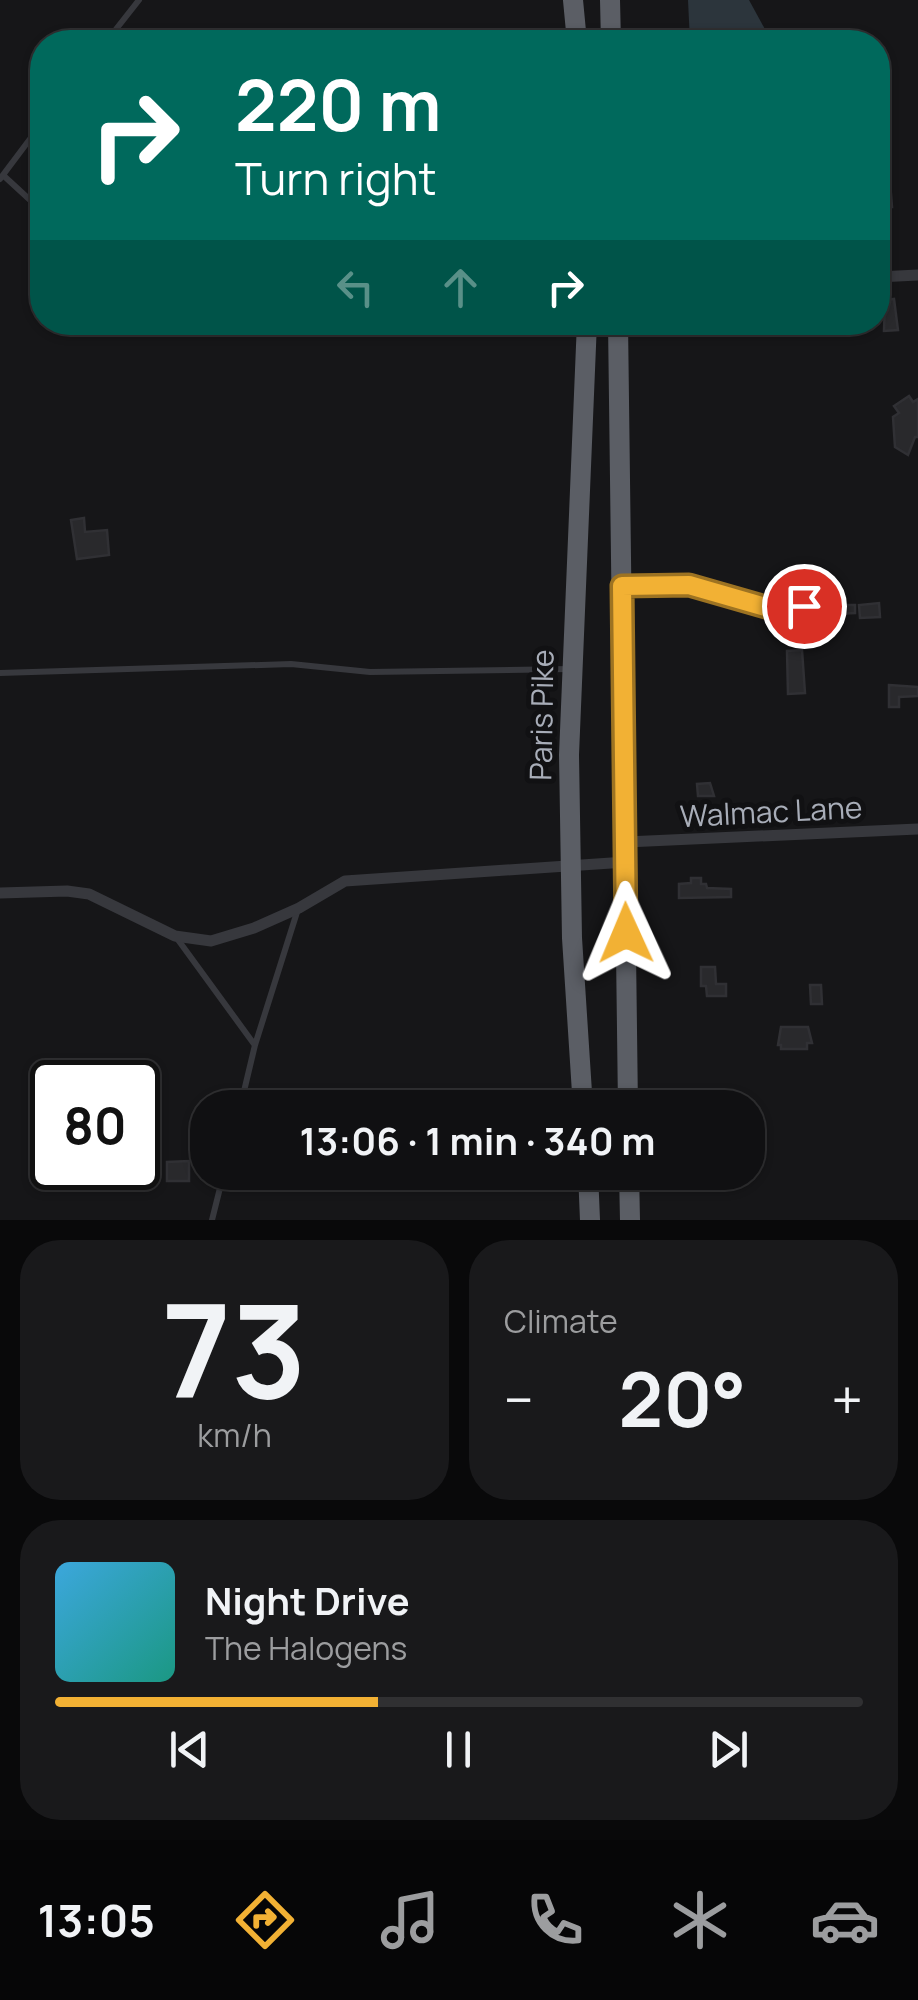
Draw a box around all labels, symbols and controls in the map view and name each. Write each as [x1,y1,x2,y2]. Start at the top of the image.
text: 220 m [235,56,441,152]
icon: right [70,70,200,200]
text: Turn right [235,147,436,209]
icon: left [328,260,383,315]
icon: ahead [433,260,488,315]
icon: right [538,260,593,315]
pin [762,564,847,649]
icon: arrive [777,579,832,634]
street label: Paris Pike [519,649,563,781]
street label: Walmac Lane [679,786,863,836]
position arrow [574,881,678,985]
speed limit sign: 80 [30,1060,160,1190]
text: 13:06 · 1 min · 340 m [300,1114,655,1166]
text: 73 [162,1259,307,1437]
text: Climate [504,1299,618,1343]
text: 20° [619,1347,746,1450]
text: − [504,1361,534,1437]
text: + [831,1361,863,1437]
text: km/h [197,1413,272,1457]
text: Night Drive [205,1574,410,1626]
text: The Halogens [205,1626,407,1670]
icon: previous [162,1722,217,1777]
icon: pause [431,1722,486,1777]
icon: next [701,1722,756,1777]
icon: directions [230,1885,300,1955]
icon: music [375,1885,445,1955]
icon: phone [520,1885,590,1955]
icon: climate [665,1885,735,1955]
icon: car [810,1885,880,1955]
text: 13:05 [38,1889,155,1951]

